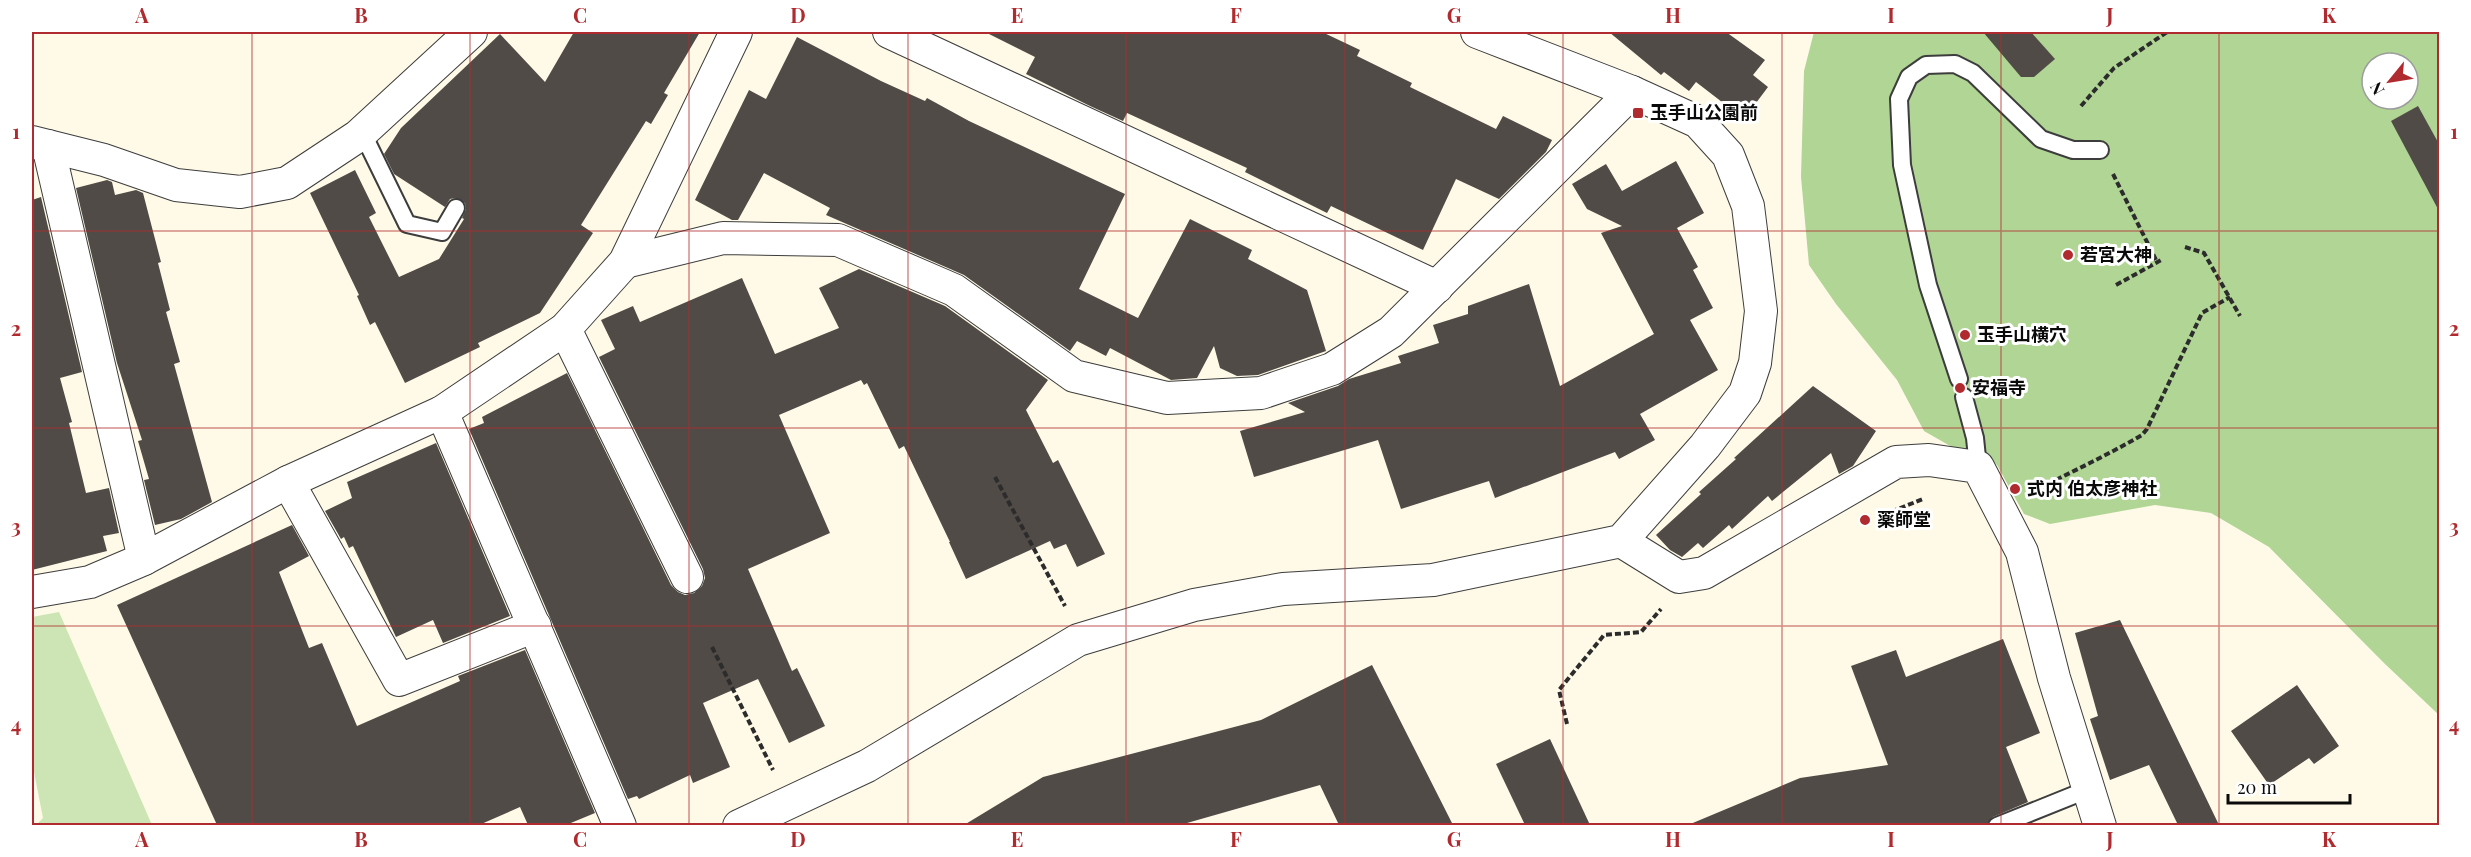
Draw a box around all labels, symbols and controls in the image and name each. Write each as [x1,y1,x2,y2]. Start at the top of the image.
text: A [134,1,149,28]
text: B [354,1,368,28]
text: C [573,1,587,28]
text: D [790,1,806,28]
text: E [1011,1,1023,28]
text: F [1230,1,1242,28]
text: G [1447,1,1462,28]
text: H [1665,1,1681,28]
text: I [1887,1,1895,28]
text: J [2105,1,2114,28]
text: K [2322,1,2337,28]
north arrow [2360,51,2420,111]
text: N [2364,78,2389,99]
place label: 玉手山公園前 [1650,100,1758,124]
marker: 玉手山公園前 [1631,106,1645,120]
text: 1 [12,117,20,144]
text: 1 [2450,117,2458,144]
place label: 若宮大神 [2080,242,2152,266]
marker: 若宮大神 [2061,248,2075,262]
text: 2 [11,314,21,341]
text: 2 [2449,314,2459,341]
place label: 玉手山横穴 [1977,322,2067,346]
marker: 玉手山横穴 [1958,328,1972,342]
place label: 安福寺 [1972,375,2026,399]
marker: 安福寺 [1953,381,1967,395]
place label: 式内 伯太彦神社 [2027,476,2157,500]
marker: 式内 伯太彦神社 [2008,482,2022,496]
place label: 薬師堂 [1877,507,1931,531]
text: 3 [11,512,21,539]
text: 3 [2449,512,2459,539]
marker: 薬師堂 [1858,513,1872,527]
text: 4 [11,710,21,737]
text: 4 [2449,710,2459,737]
scale bar [2228,767,2350,805]
text: 20 m [2237,775,2277,799]
text: A [134,825,149,852]
text: B [354,825,368,852]
text: C [573,825,587,852]
text: D [790,825,806,852]
text: E [1011,825,1023,852]
text: F [1230,825,1242,852]
text: G [1447,825,1462,852]
text: H [1665,825,1681,852]
text: I [1887,825,1895,852]
text: J [2105,825,2114,852]
text: K [2322,825,2337,852]

